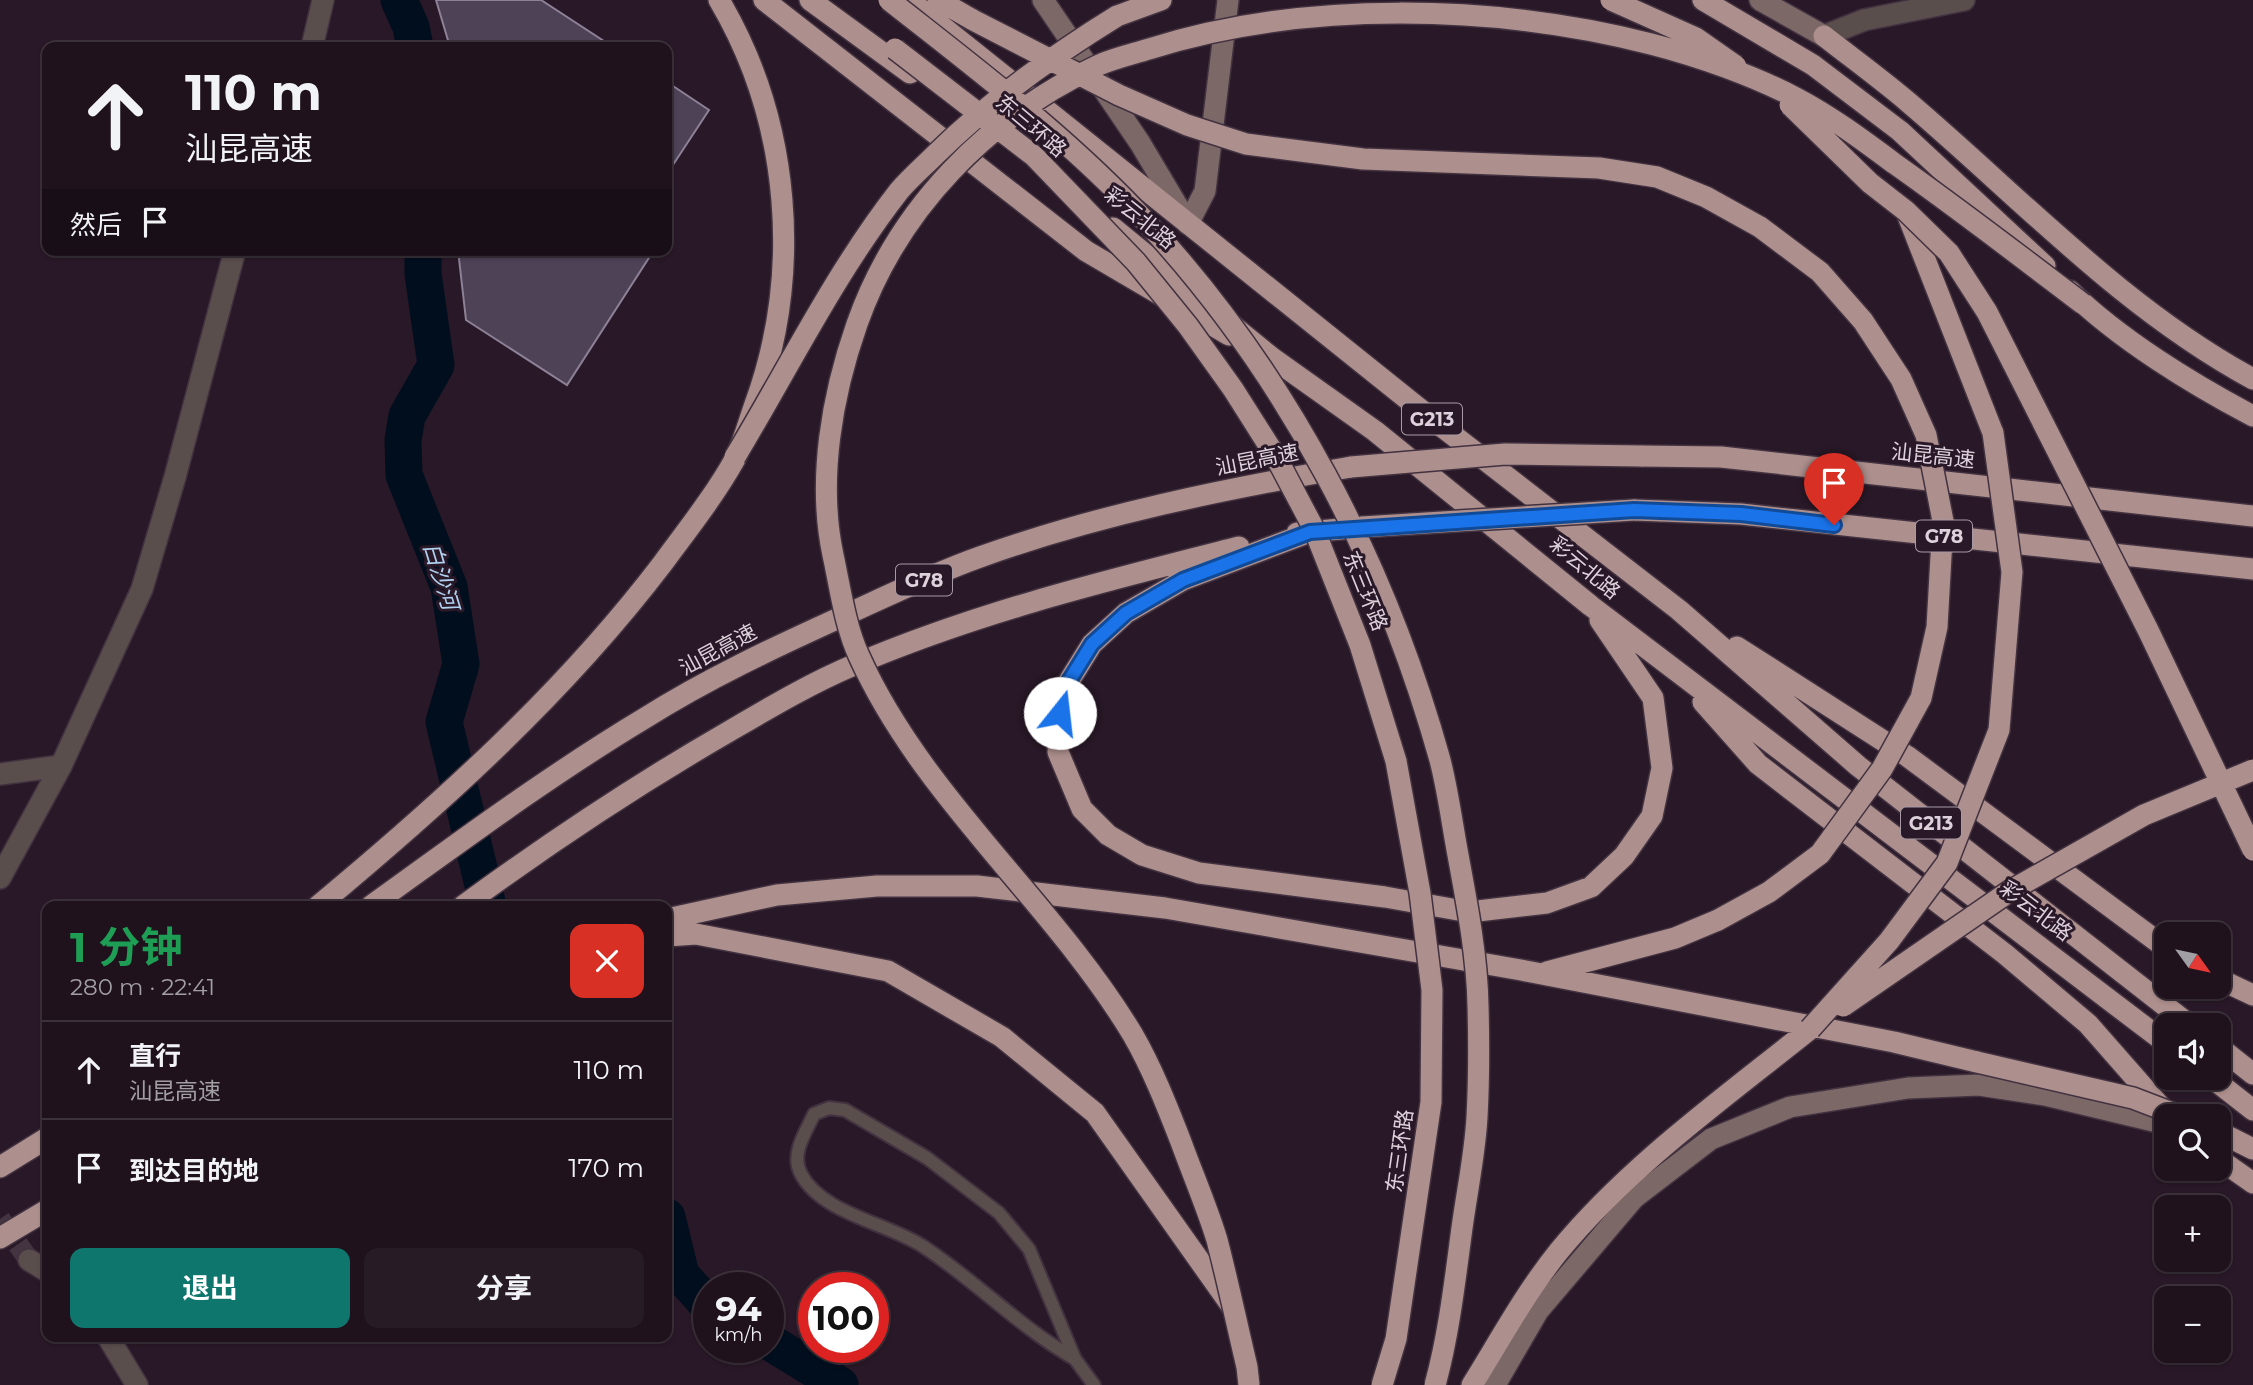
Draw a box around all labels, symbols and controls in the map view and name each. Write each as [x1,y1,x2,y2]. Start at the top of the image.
text: 110 m [185,63,322,122]
icon: ahead [70,70,161,161]
street label: 东三环路 [991,89,1072,162]
text: 汕昆高速 [185,129,313,168]
street label: 彩云北路 [1100,181,1181,254]
icon: arrive [136,203,174,241]
text: 然后 [70,209,122,241]
road number: G213 [1402,404,1462,434]
street label: 汕昆高速 [1213,439,1301,480]
street label: 汕昆高速 [1890,439,1976,472]
pin [1804,453,1864,525]
icon: arrive [1815,464,1853,502]
road number: G78 [1916,520,1972,552]
street label: 彩云北路 [1545,531,1626,604]
water label: 白沙河 [418,539,466,617]
street label: 东三环路 [1338,547,1393,634]
road number: G78 [896,565,952,596]
street label: 汕昆高速 [675,619,761,680]
position arrow [1023,676,1097,750]
road number: G213 [1901,808,1961,838]
street label: 彩云北路 [1995,875,2077,946]
text: 1 分钟 [70,921,182,973]
north arrow [2154,922,2231,999]
map controls [2154,922,2231,1363]
button: close [570,924,644,998]
text: 280 m · 22:41 [70,973,215,1001]
button: sound [2154,1013,2231,1090]
text: 直行 [129,1040,181,1072]
icon: ahead [70,1051,108,1089]
text: 110 m [574,1054,644,1086]
text: 汕昆高速 [129,1077,221,1105]
button: search [2154,1104,2231,1181]
street label: 东三环路 [1381,1108,1418,1194]
icon: arrive [70,1149,108,1187]
text: 170 m [568,1152,644,1184]
text: 到达目的地 [129,1155,259,1187]
button: + [2154,1195,2231,1272]
button: 退出 [70,1248,350,1328]
button: 分享 [364,1248,644,1328]
speed limit sign: 100 [798,1272,889,1363]
button: − [2154,1286,2231,1363]
text: 94 [715,1287,762,1330]
text: km/h [714,1324,763,1346]

